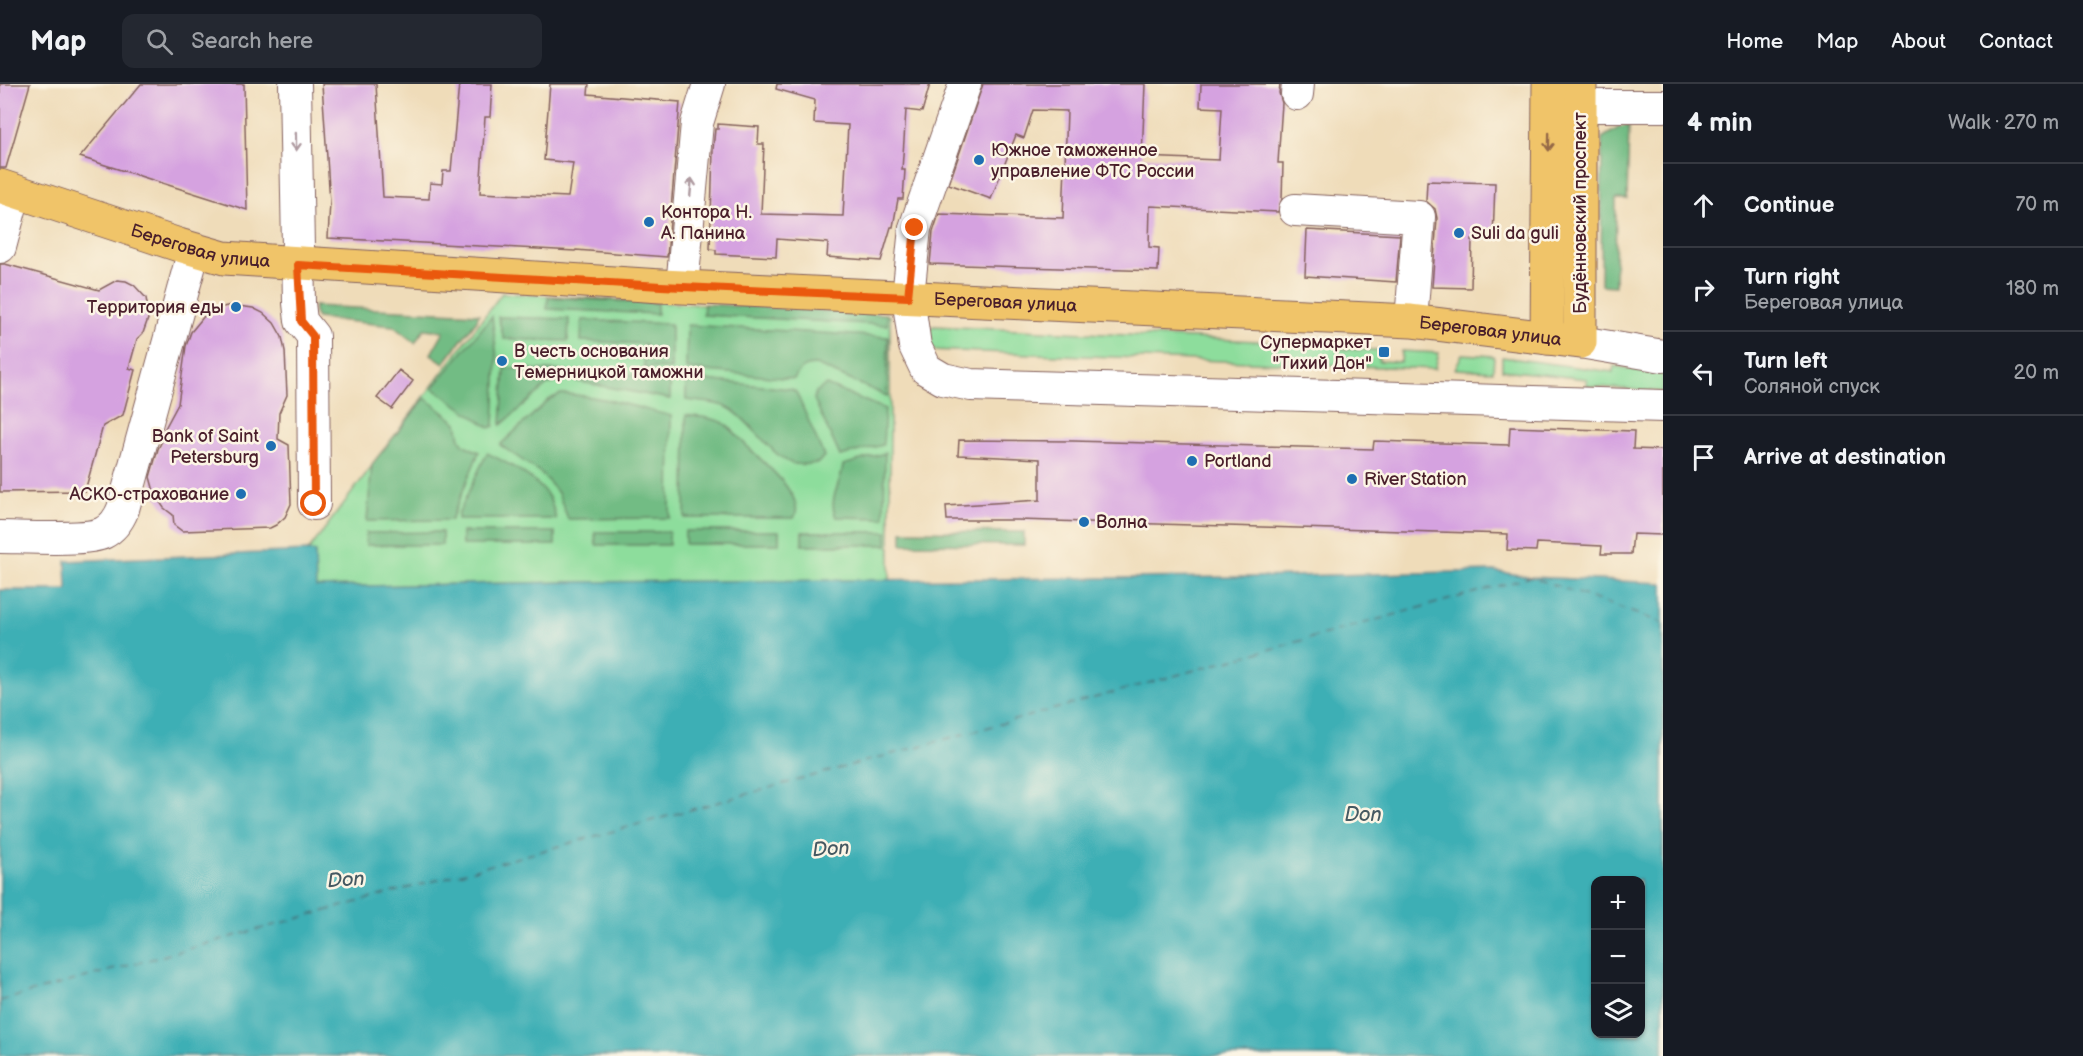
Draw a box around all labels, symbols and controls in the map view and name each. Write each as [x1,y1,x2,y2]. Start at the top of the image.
search box [122,14,542,68]
text: Map [30,25,86,58]
icon: search [143,25,176,58]
text: Search here [191,28,313,55]
text: Home [1726,29,1783,54]
text: Map [1816,29,1858,54]
text: About [1891,29,1946,54]
text: Contact [1979,29,2053,54]
text: 4 min [1687,108,1752,139]
text: Walk · 270 m [1948,111,2059,135]
street label: Будённовский проспект [1570,112,1591,314]
one-way arrow [291,132,302,152]
one-way arrow [1543,132,1554,152]
place label: Южное таможенное управление ФТС России [991,140,1194,182]
marker: Южное таможенное управление ФТС России [972,153,986,167]
one-way arrow [686,178,697,197]
icon: ahead [1687,189,1720,222]
text: Continue [1744,192,1834,219]
text: 70 m [2015,193,2059,217]
place label: Контора Н. А. Панина [660,202,752,244]
route end [901,214,927,240]
marker: Контора Н. А. Панина [642,215,656,229]
street label: Береговая улица [128,219,271,271]
place label: Suli da guli [1471,223,1559,244]
marker: Suli da guli [1452,226,1466,240]
text: Turn right [1744,264,1840,291]
icon: right [1687,273,1720,306]
text: 180 m [2006,277,2059,301]
street label: Береговая улица [933,288,1078,316]
text: Береговая улица [1744,291,1903,315]
place label: Территория еды [87,297,224,318]
marker: Территория еды [229,300,243,314]
street label: Береговая улица [1418,312,1563,350]
place label: Супермаркет "Тихий Дон" [1260,332,1373,374]
place label: В честь основания Темерницкой таможни [514,341,704,383]
marker: Супермаркет "Тихий Дон" [1377,345,1391,359]
text: Turn left [1744,348,1828,375]
marker: В честь основания Темерницкой таможни [495,354,509,368]
icon: left [1687,357,1720,390]
text: 20 m [2014,361,2059,385]
text: Соляной спуск [1744,375,1880,399]
place label: Bank of Saint Petersburg [151,426,259,468]
marker: Bank of Saint Petersburg [264,439,278,453]
icon: arrive [1687,441,1720,474]
text: Arrive at destination [1744,444,1946,471]
place label: Portland [1204,451,1272,472]
marker: Portland [1185,454,1199,468]
place label: River Station [1364,469,1467,490]
marker: River Station [1345,472,1359,486]
place label: АСКО-страхование [68,484,229,505]
marker: АСКО-страхование [234,487,248,501]
route start [300,490,326,516]
place label: Волна [1096,512,1148,533]
marker: Волна [1077,515,1091,529]
water label: Don [1344,803,1382,827]
water label: Don [812,836,850,862]
water label: Don [327,867,365,893]
map controls [1591,876,1645,1038]
button: + [1591,876,1645,930]
button: − [1591,930,1645,984]
button: layers [1591,984,1645,1038]

